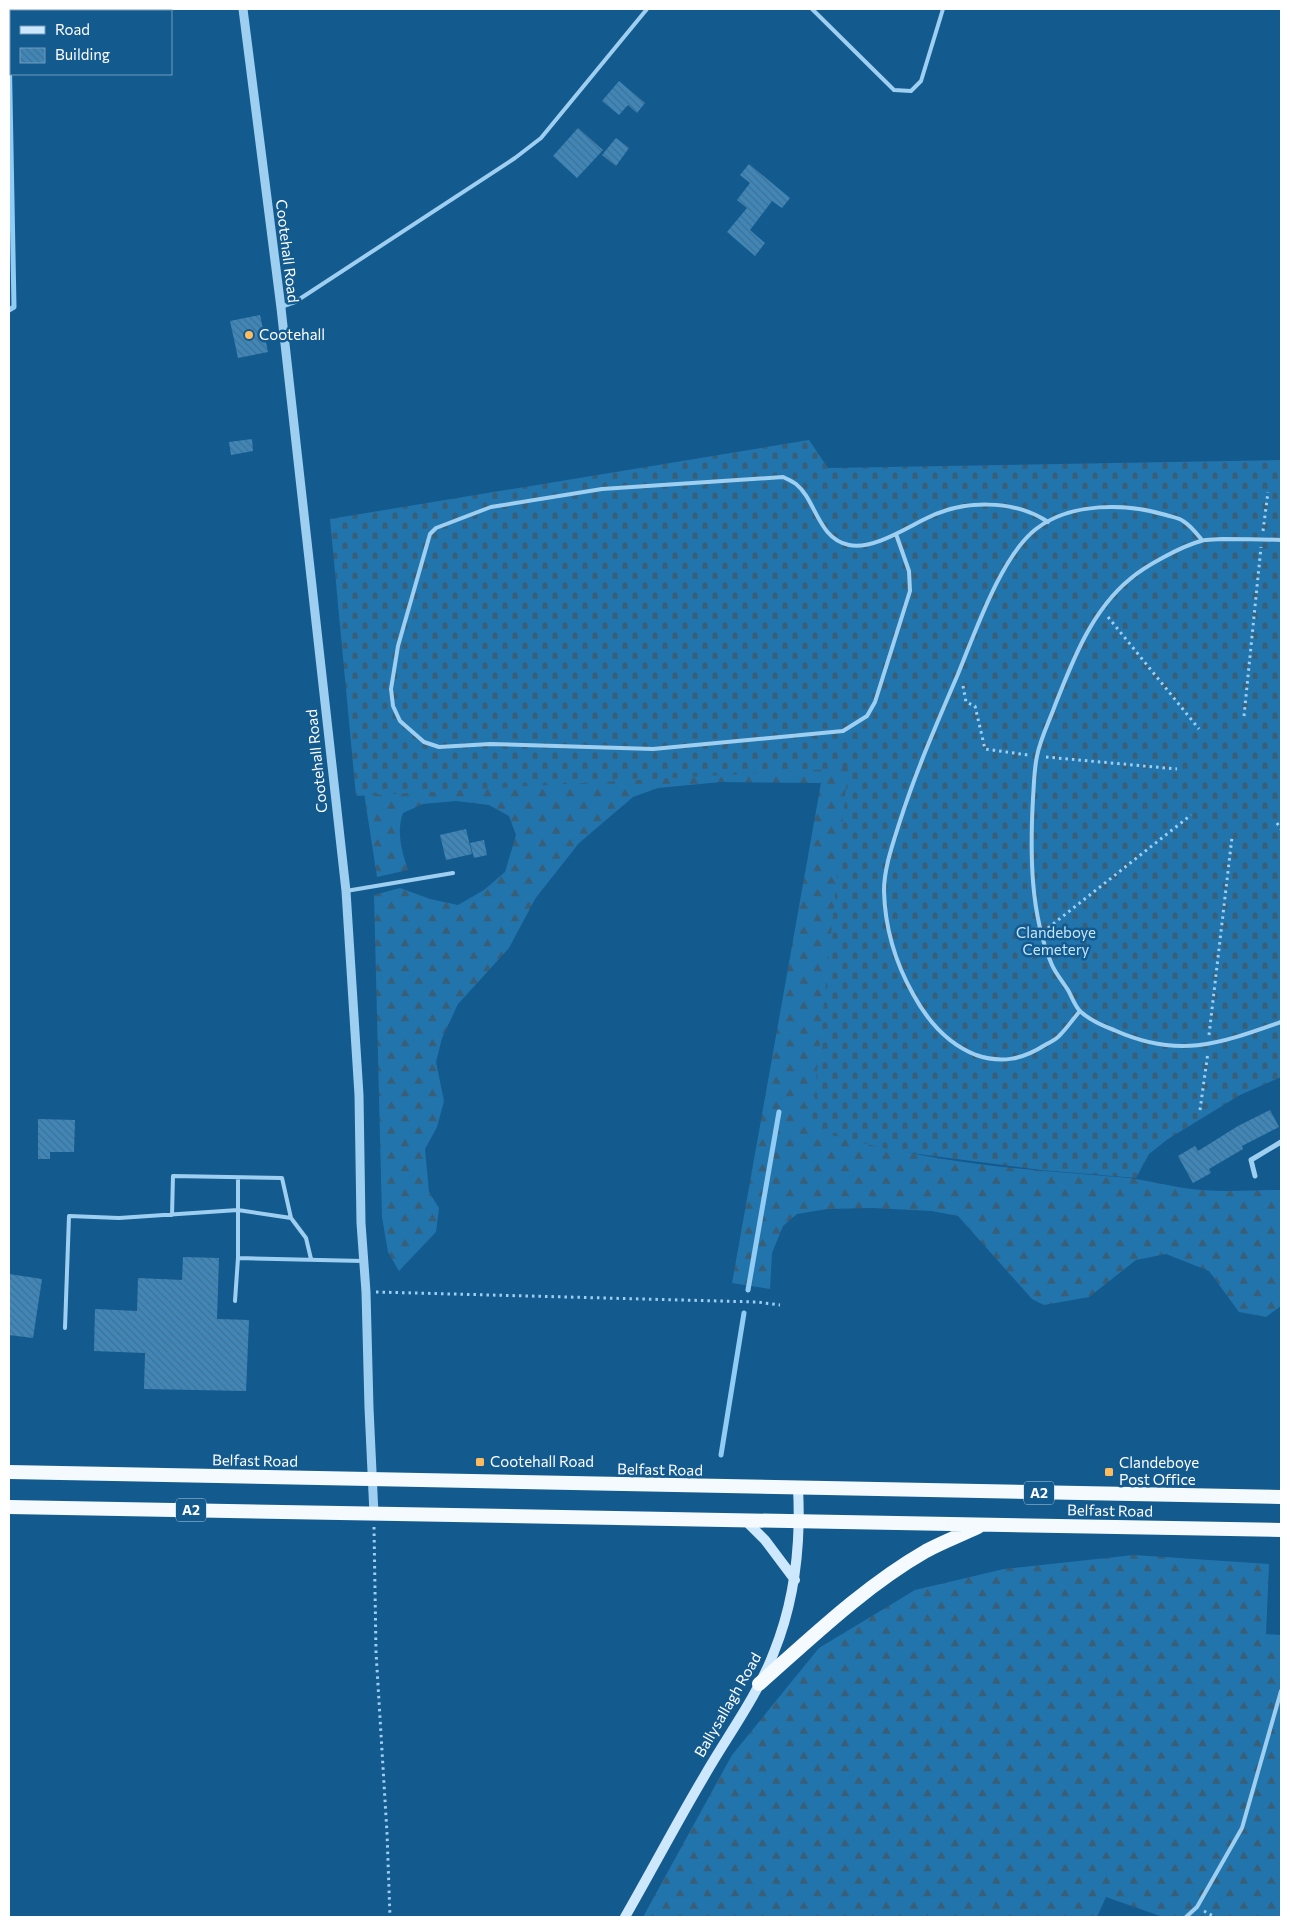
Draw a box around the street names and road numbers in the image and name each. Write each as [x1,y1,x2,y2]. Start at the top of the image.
street label: Cootehall Road [273,198,303,304]
street label: Cootehall Road [302,708,330,814]
street label: Belfast Road [212,1450,298,1470]
street label: Belfast Road [617,1459,703,1479]
road number: A2 [1024,1482,1054,1505]
road number: A2 [176,1498,206,1522]
street label: Belfast Road [1067,1500,1153,1520]
street label: Ballysallagh Road [690,1649,764,1760]

